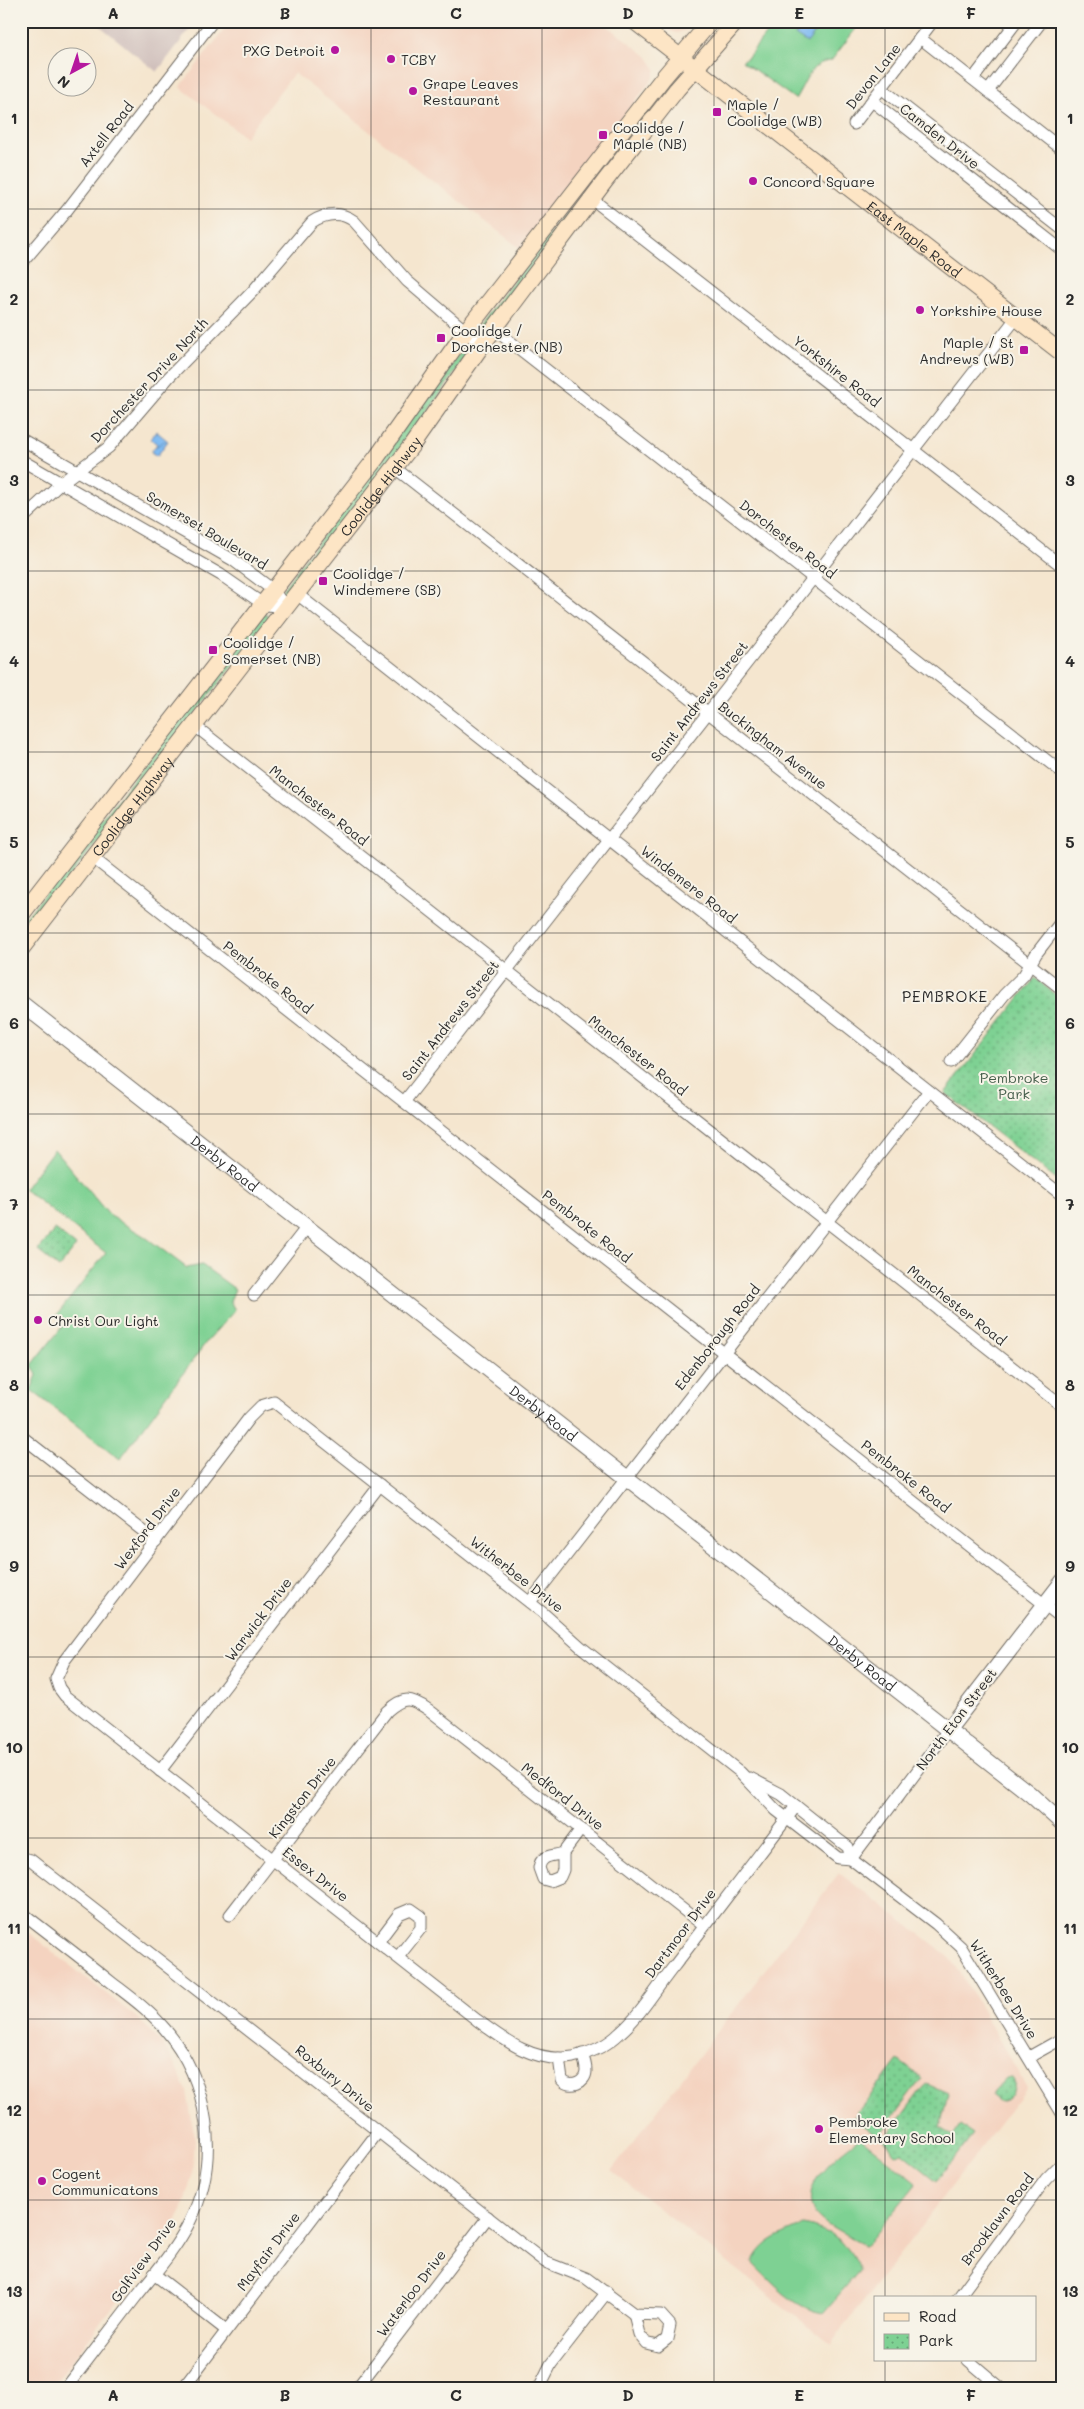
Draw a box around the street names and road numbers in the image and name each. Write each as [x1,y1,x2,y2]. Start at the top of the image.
street label: Devon Lane [841,39,905,113]
street label: Axtell Road [74,97,138,171]
street label: Camden Drive [896,99,984,173]
street label: East Maple Road [863,196,966,281]
street label: Dorchester Drive North [86,313,212,446]
street label: Yorkshire Road [789,331,885,411]
street label: Coolidge Highway [335,432,425,540]
street label: Somerset Boulevard [143,486,271,574]
street label: Dorchester Road [736,495,840,583]
street label: Saint Andrews Street [646,637,752,765]
street label: Buckingham Avenue [715,697,831,793]
street label: Coolidge Highway [87,752,177,860]
street label: Manchester Road [266,760,372,850]
street label: Windemere Road [637,841,741,927]
street label: Pembroke Road [220,936,317,1018]
street label: Saint Andrews Street [397,956,503,1084]
street label: Manchester Road [585,1010,691,1100]
street label: Derby Road [187,1130,263,1195]
street label: Pembroke Road [539,1185,636,1267]
street label: Manchester Road [904,1260,1010,1350]
street label: Edenborough Road [670,1280,764,1394]
street label: Derby Road [506,1380,581,1445]
street label: Pembroke Road [858,1435,955,1517]
street label: Wexford Drive [110,1483,184,1573]
street label: Witherbee Drive [466,1531,568,1617]
street label: Warwick Drive [220,1573,296,1665]
street label: Derby Road [825,1630,900,1695]
street label: North Eton Street [911,1664,1001,1774]
street label: Kingston Drive [264,1752,340,1842]
street label: Medford Drive [518,1758,608,1834]
street label: Essex Drive [279,1842,353,1906]
street label: Dartmoor Drive [640,1884,720,1982]
street label: Witherbee Drive [966,1936,1042,2042]
street label: Roxbury Drive [291,2040,379,2116]
street label: Brooklawn Road [956,2169,1038,2269]
street label: Mayfair Drive [232,2208,304,2294]
street label: Golfview Drive [106,2214,180,2306]
street label: Waterloo Drive [372,2246,450,2340]

